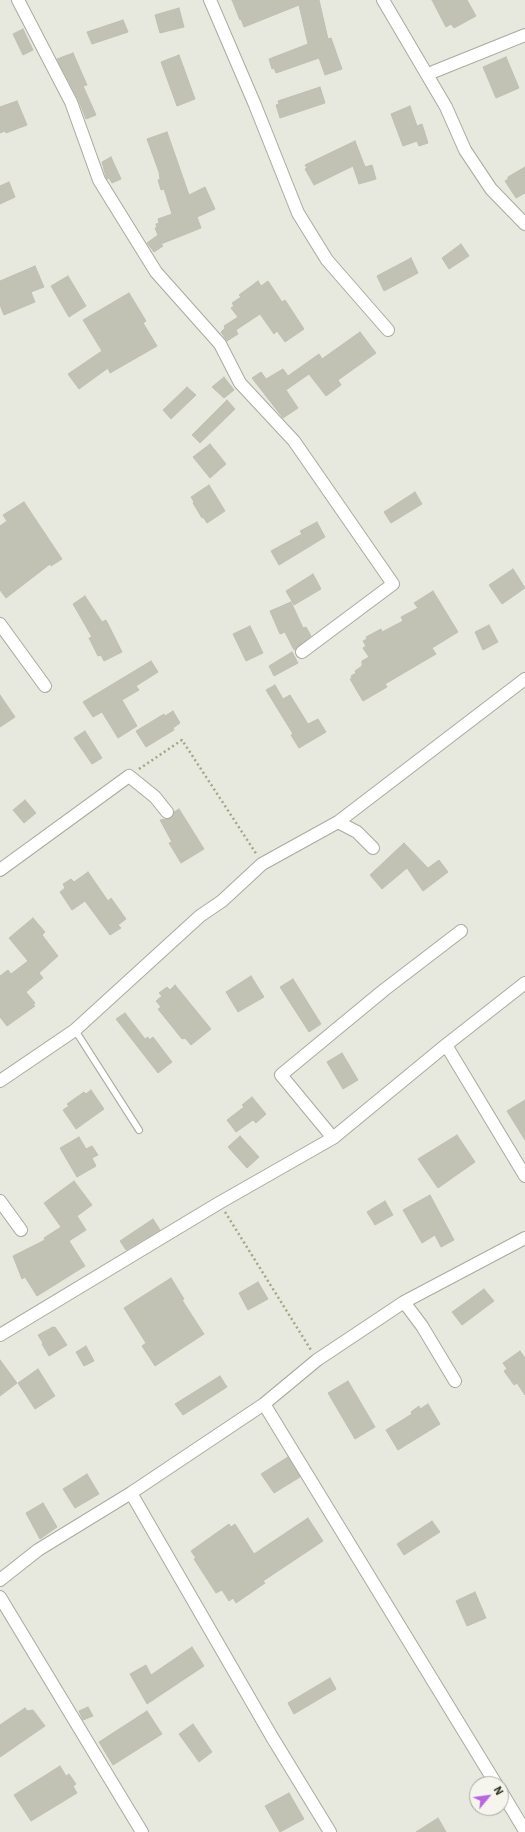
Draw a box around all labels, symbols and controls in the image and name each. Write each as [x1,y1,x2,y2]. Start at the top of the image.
north arrow [469,1776,509,1816]
text: N [491,1784,507,1798]

